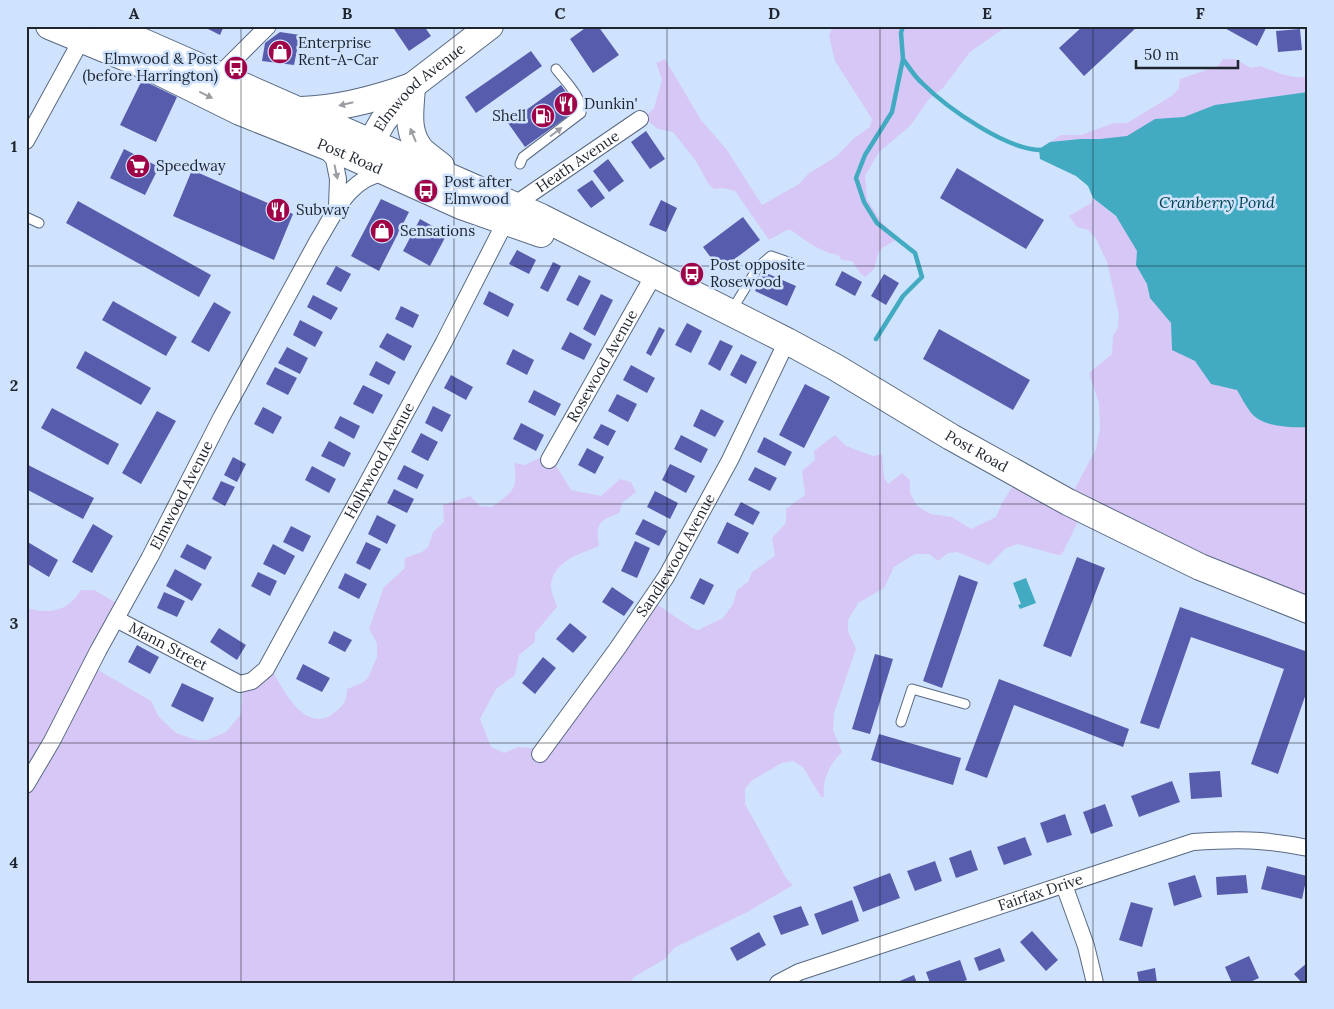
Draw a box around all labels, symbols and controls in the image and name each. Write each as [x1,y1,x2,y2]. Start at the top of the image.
text: A [129,3,140,23]
text: B [342,3,353,23]
text: C [554,3,566,23]
text: D [768,3,780,23]
text: E [982,3,992,23]
text: F [1195,3,1205,23]
place label: Enterprise Rent-A-Car [298,33,379,69]
scale bar [1136,38,1239,70]
shop icon: Enterprise Rent-A-Car [267,39,293,65]
street label: Elmwood Avenue [369,39,468,134]
text: 50 m [1144,45,1179,64]
place label: Elmwood & Post (before Harrington) [83,49,218,86]
bus stop icon: Elmwood & Post (before Harrington) [223,55,249,81]
one-way arrow [198,91,213,99]
restaurant icon: Dunkin' [553,91,579,117]
place label: Dunkin' [584,94,638,113]
one-way arrow [339,100,354,108]
fuel station icon: Shell [530,103,556,129]
place label: Shell [492,106,526,125]
street label: Heath Avenue [532,126,623,196]
one-way arrow [409,127,417,142]
one-way arrow [549,127,563,137]
street label: Post Road [314,134,386,178]
text: 1 [11,136,17,156]
supermarket icon: Speedway [125,153,151,179]
place label: Speedway [156,156,226,175]
one-way arrow [333,164,341,180]
place label: Post after Elmwood [444,172,512,208]
bus stop icon: Post after Elmwood [413,178,439,204]
water label: Cranberry Pond [1159,192,1275,212]
restaurant icon: Subway [265,197,291,223]
place label: Subway [296,200,349,219]
shop icon: Sensations [369,218,395,244]
place label: Sensations [400,221,475,240]
place label: Post opposite Rosewood [710,255,805,291]
bus stop icon: Post opposite Rosewood [679,261,705,287]
street label: Rosewood Avenue [562,306,641,425]
text: 2 [10,375,18,395]
street label: Hollywood Avenue [340,399,418,522]
street label: Post Road [942,426,1012,476]
street label: Elmwood Avenue [145,437,217,553]
street label: Sandlewood Avenue [632,490,719,620]
text: 3 [10,613,19,633]
street label: Mann Street [126,618,211,674]
text: 4 [10,852,19,872]
street label: Fairfax Drive [995,869,1085,915]

